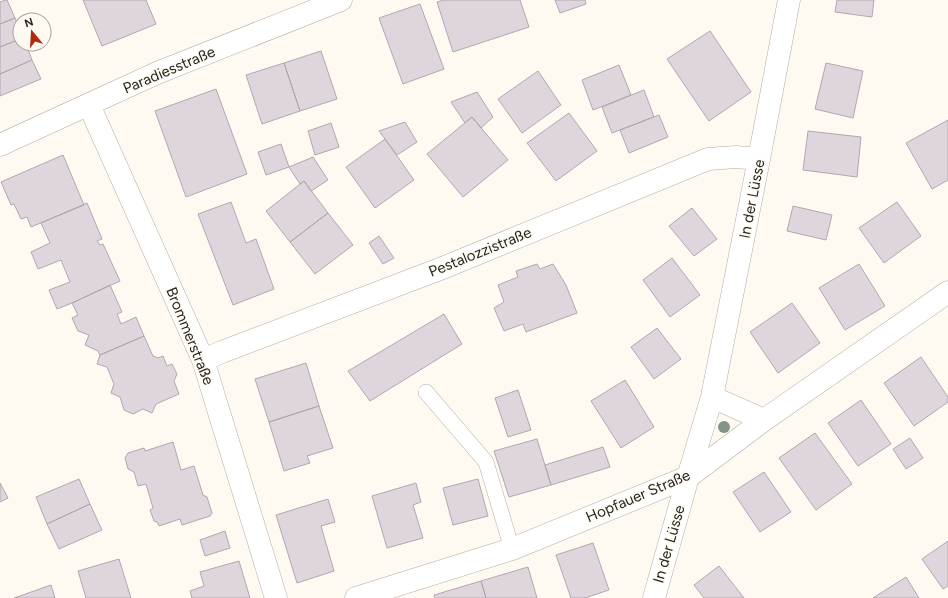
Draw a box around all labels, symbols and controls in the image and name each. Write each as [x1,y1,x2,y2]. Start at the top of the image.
north arrow [12,12,52,52]
text: N [23,15,35,30]
street label: Paradiesstraße [120,42,218,98]
street label: In der Lüsse [736,158,768,240]
street label: Pestalozzistraße [426,223,534,281]
street label: Brommerstraße [162,285,218,387]
street label: Hopfauer Straße [583,466,693,526]
street label: In der Lüsse [649,503,689,585]

